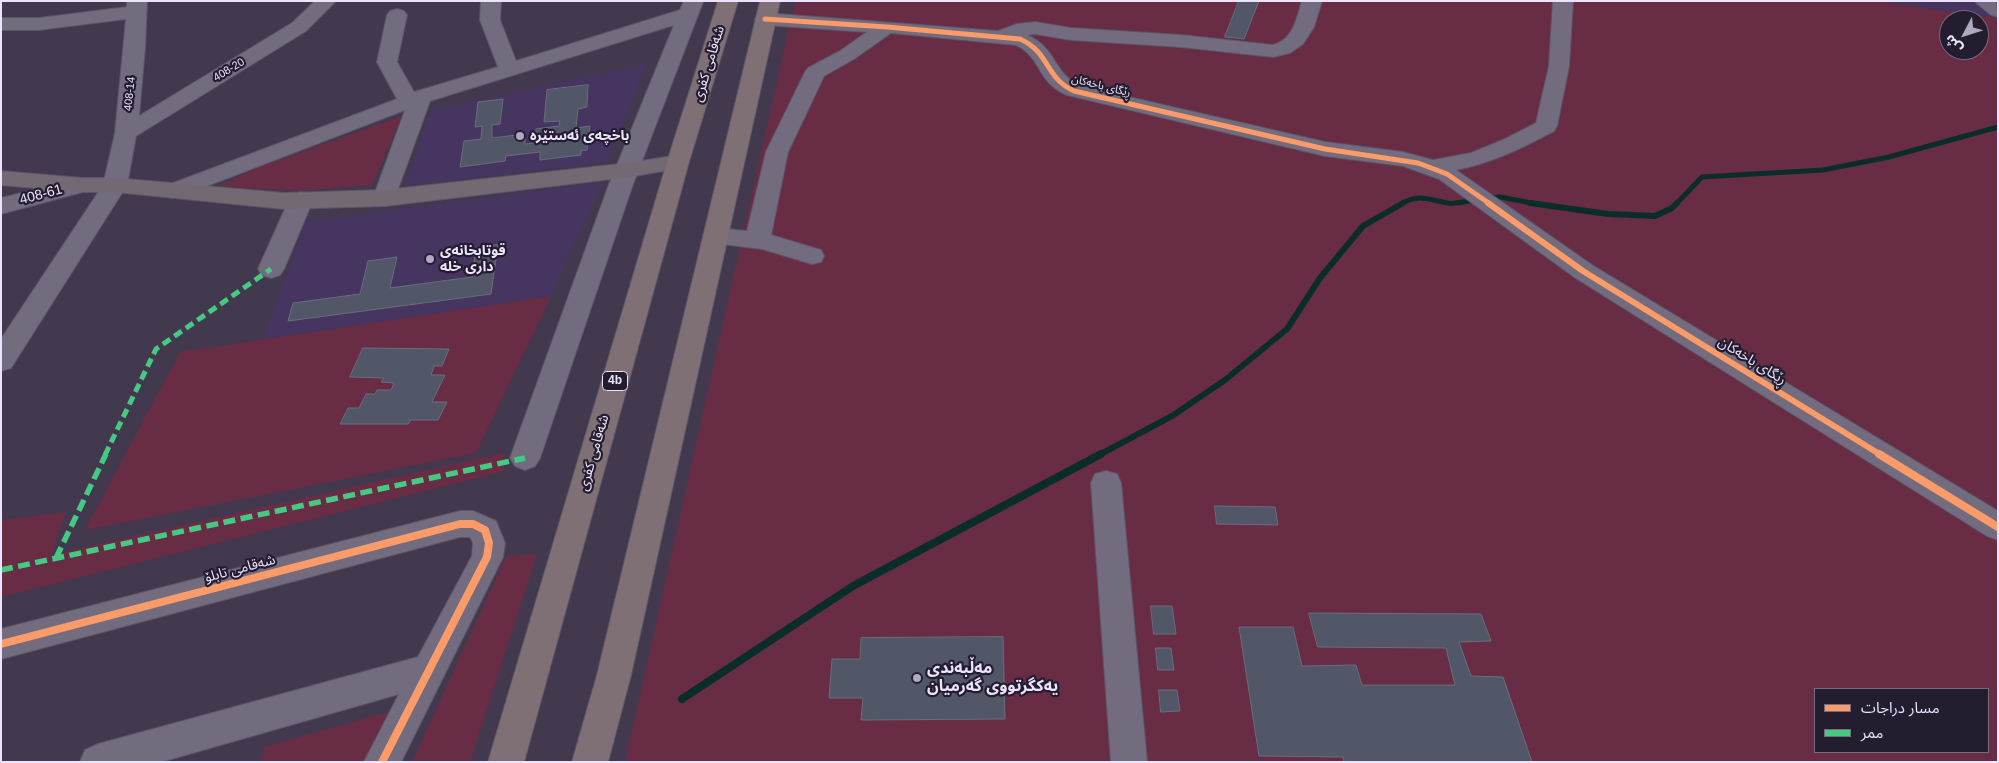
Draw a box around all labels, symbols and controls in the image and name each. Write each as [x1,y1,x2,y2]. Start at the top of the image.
north arrow [1939,10,1989,60]
street label: شەقامی کفری [689,24,729,104]
text: ش [1941,32,1966,56]
street label: 408-20 [211,56,247,84]
street label: ڕێگای باخەکان [1070,72,1132,100]
street label: 408-14 [122,76,138,112]
place label: باخچەی ئەستێرە [530,128,629,144]
marker: باخچەی ئەستێرە [514,130,526,142]
street label: 408-61 [18,181,64,209]
place label: قوتابخانەی داری خلە [440,243,506,276]
marker: قوتابخانەی داری خلە [424,253,436,265]
street label: ڕێگای باخەکان [1715,333,1789,389]
road number: 4b [602,372,628,391]
street label: شەقامی کفری [575,413,613,493]
street label: شەقامی تابلۆ [203,552,277,586]
place label: مەڵبەندی یەکگرتووی گەرمیان [927,659,1058,697]
marker: مەڵبەندی یەکگرتووی گەرمیان [911,672,923,684]
legend [1814,688,1989,753]
text: مسار دراجات [1861,699,1940,716]
text: ممر [1861,724,1884,741]

